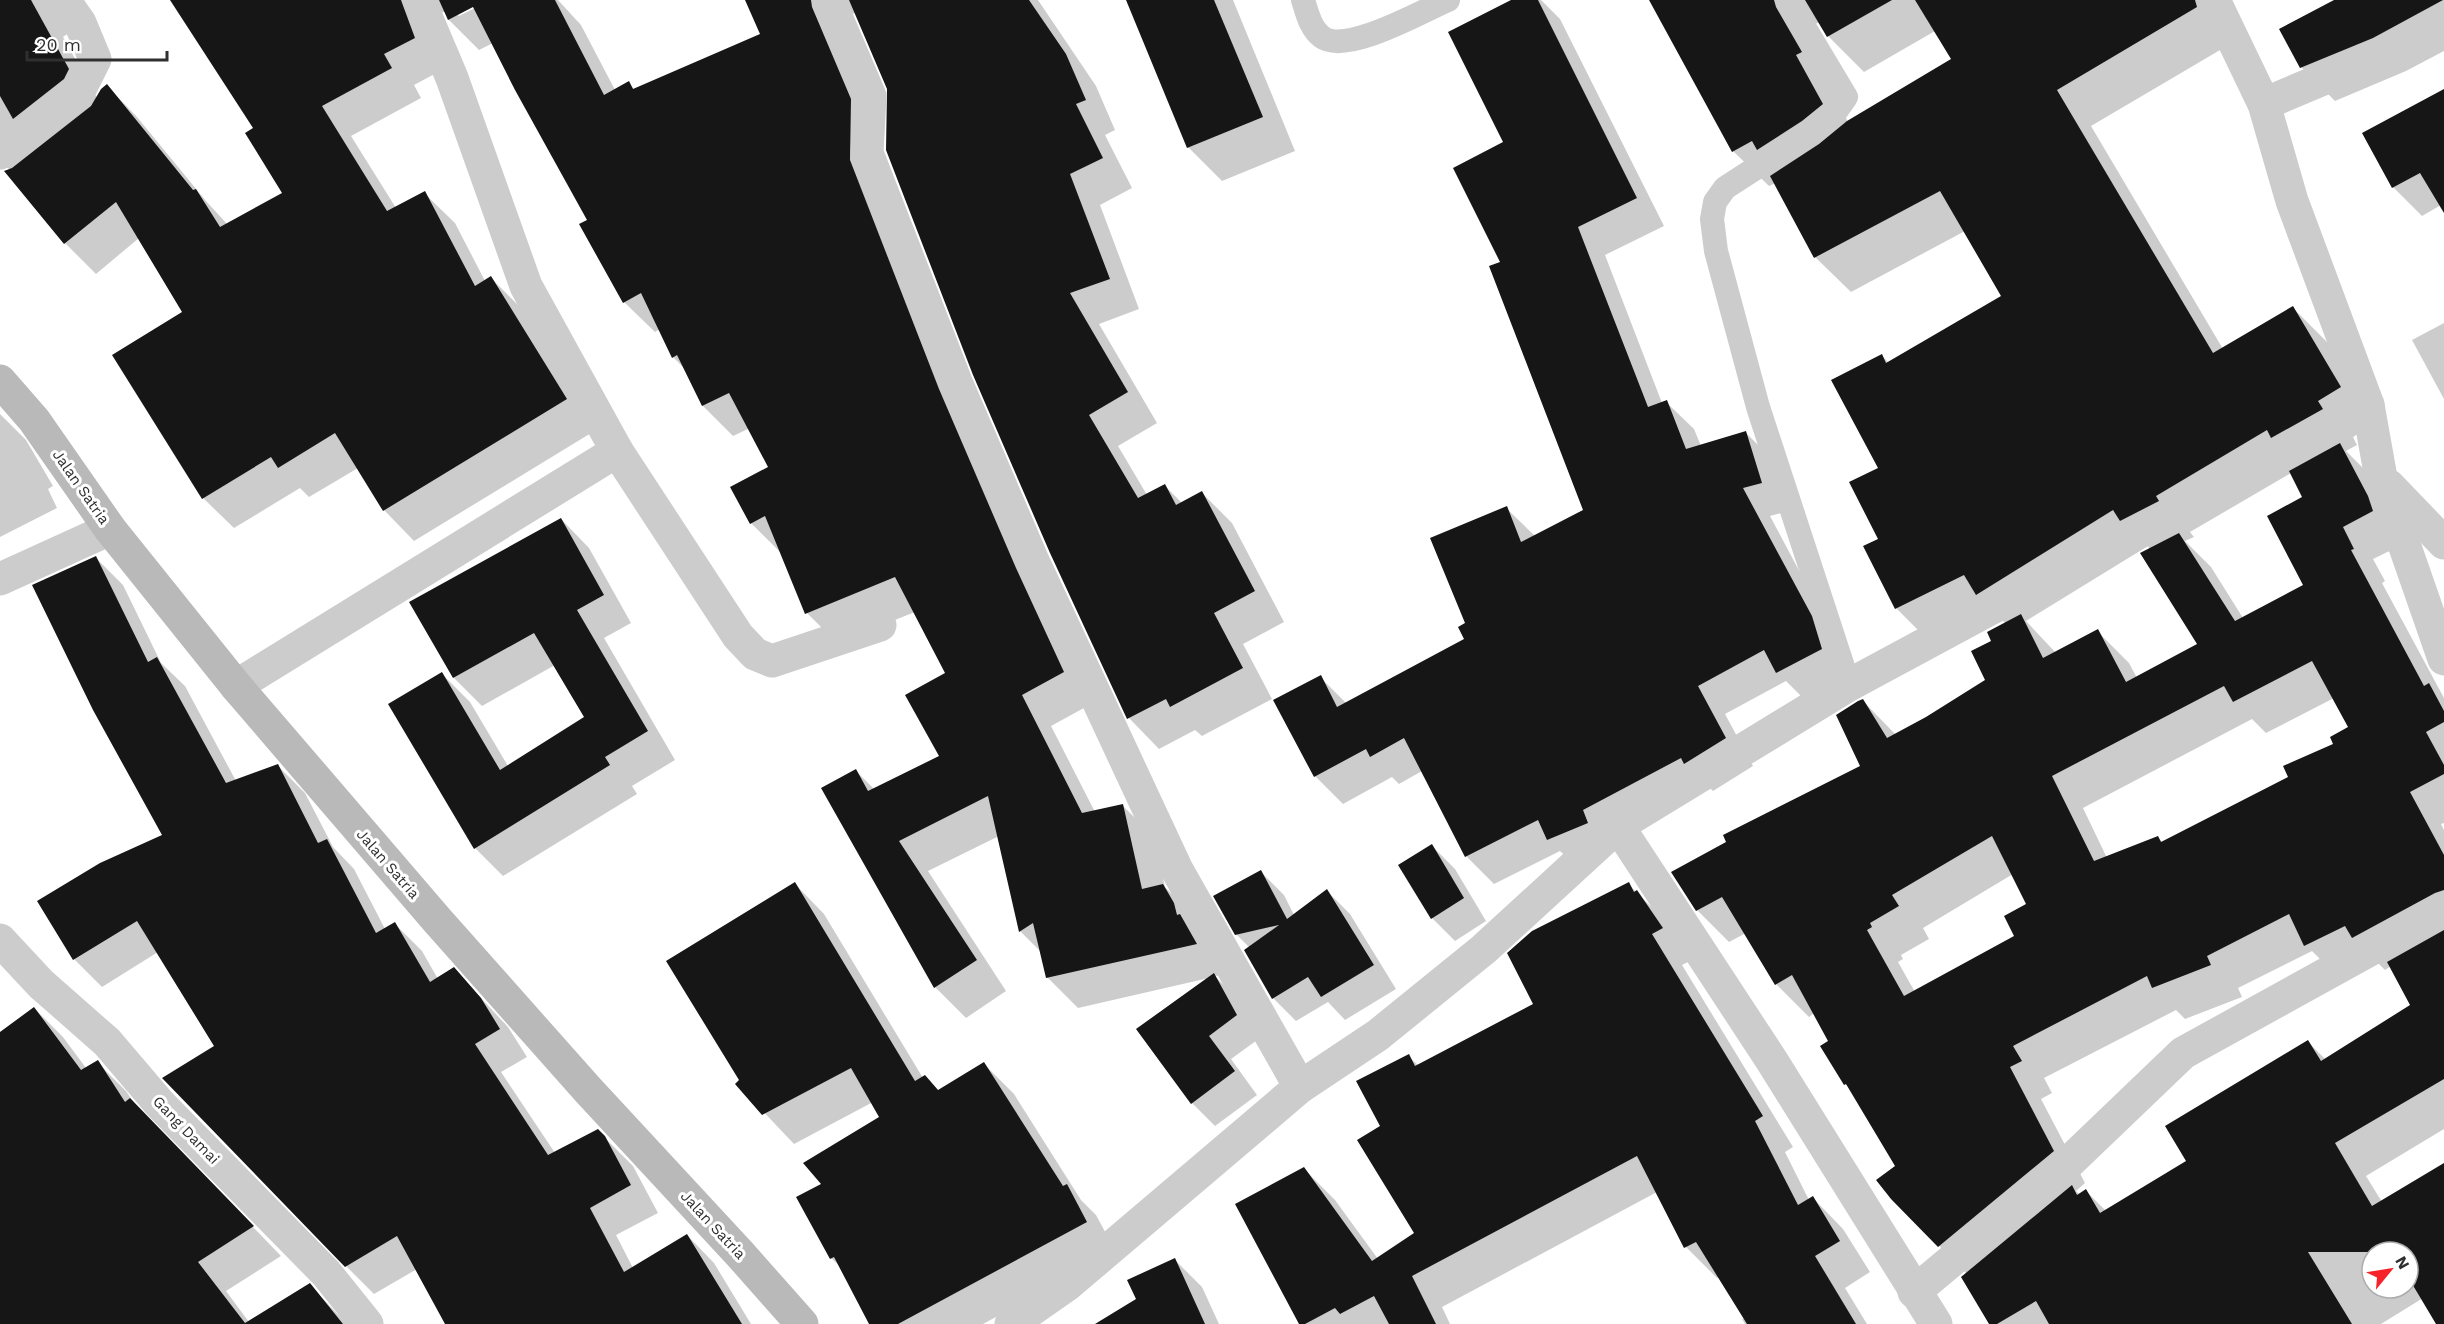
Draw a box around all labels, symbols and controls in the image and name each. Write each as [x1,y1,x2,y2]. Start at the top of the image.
scale bar [27,24,166,62]
text: 20 m [36,34,81,55]
street label: Jalan Satria [49,446,114,528]
street label: Jalan Satria [353,825,424,903]
street label: Gang Damai [149,1092,223,1168]
street label: Jalan Satria [677,1187,750,1263]
north arrow [2360,1240,2420,1300]
text: N [2391,1253,2414,1273]

